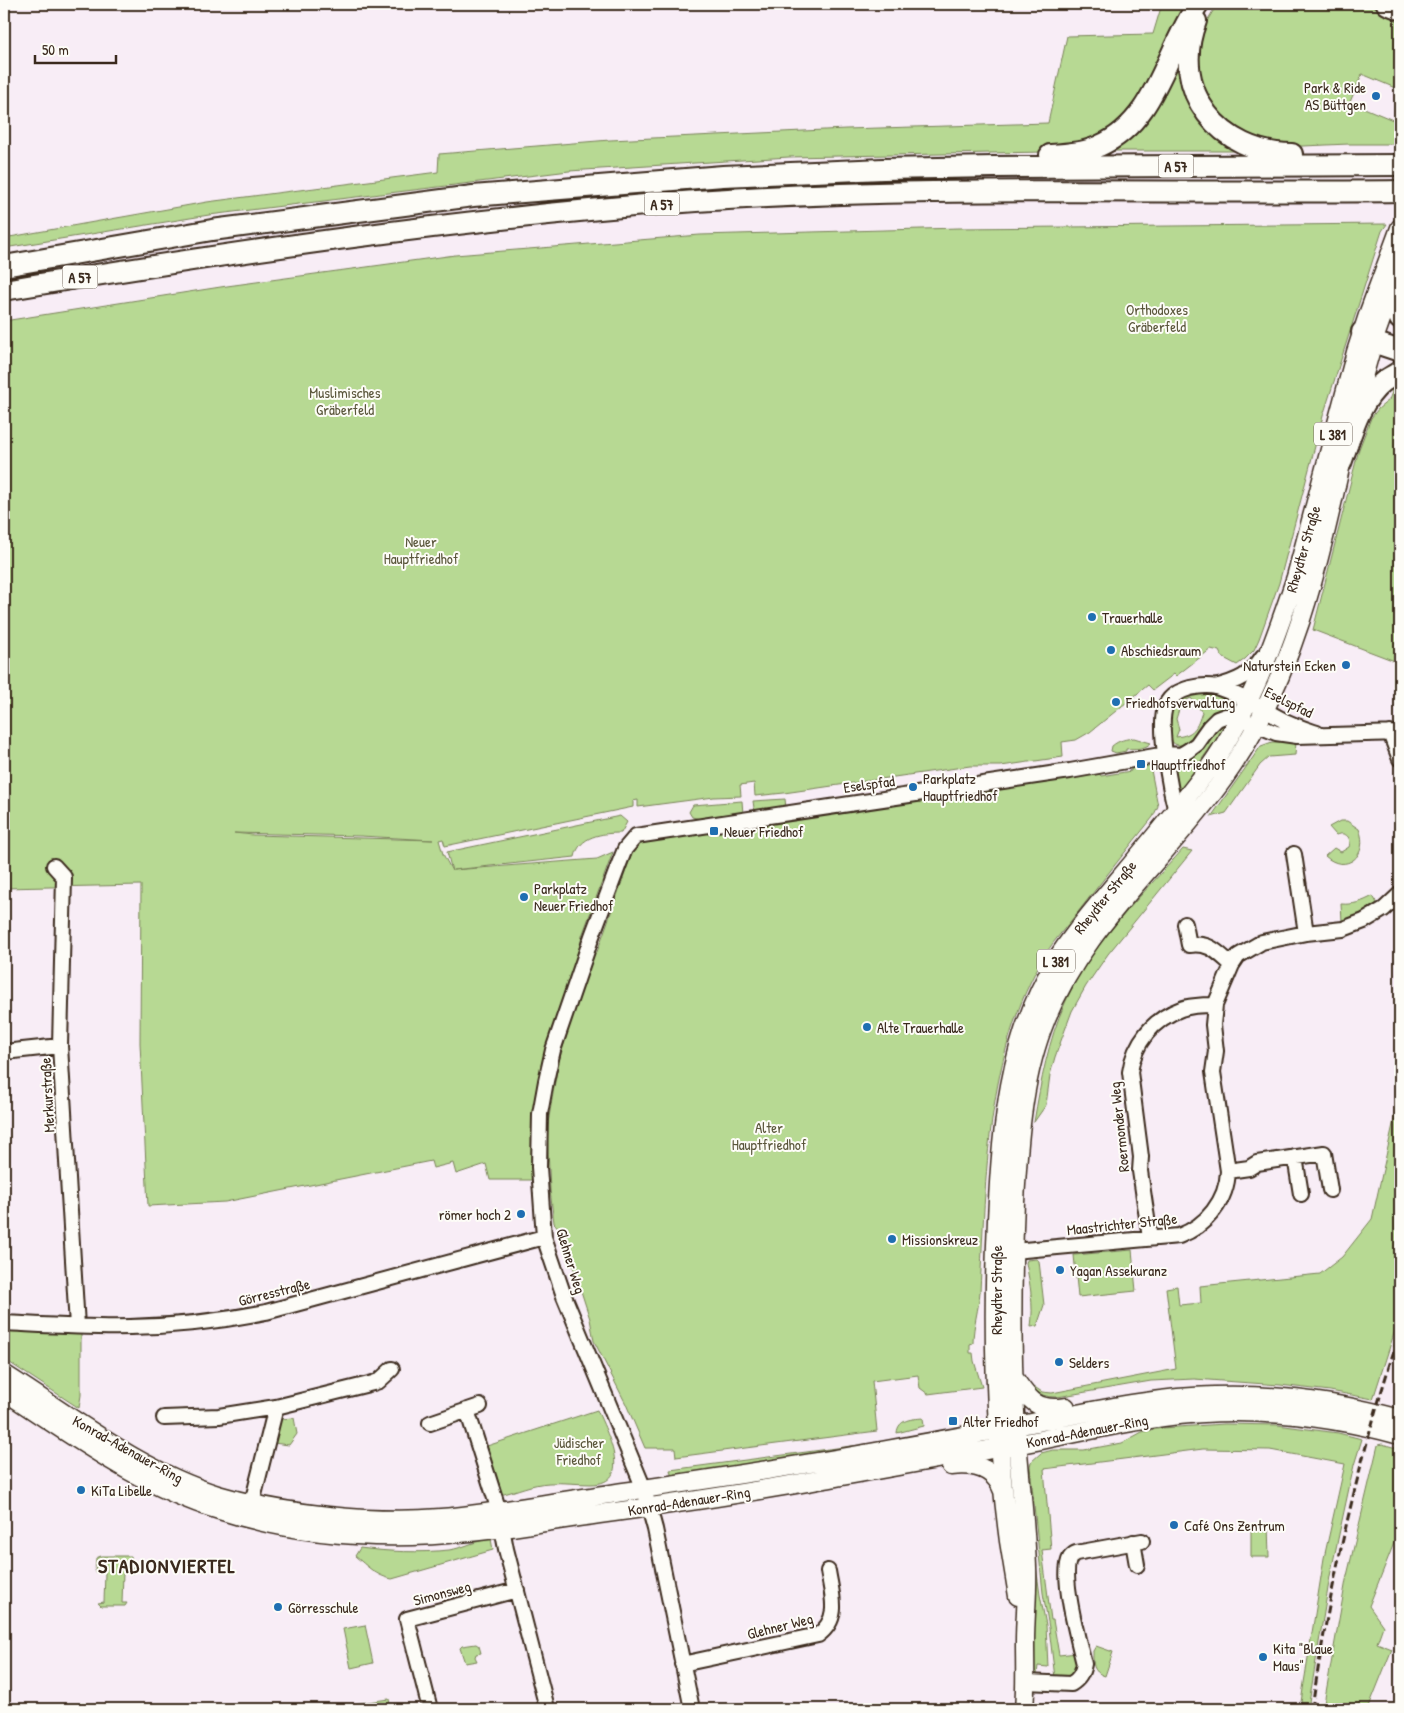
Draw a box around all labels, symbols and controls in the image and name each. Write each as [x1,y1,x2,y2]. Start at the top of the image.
scale bar [35,32,116,64]
text: 50 m [42,39,69,60]
place label: Park & Ride AS Büttgen [1304,77,1366,115]
marker: Park & Ride AS Büttgen [1370,90,1382,102]
road number: A 57 [1158,154,1194,178]
road number: A 57 [644,192,680,215]
road number: A 57 [62,266,98,288]
park label: Orthodoxes Gräberfeld [1126,299,1188,337]
park label: Muslimisches Gräberfeld [309,382,381,420]
road number: L 381 [1314,422,1352,446]
street label: Rheydter Straße [1281,503,1325,595]
park label: Neuer Hauptfriedhof [384,531,459,569]
place label: Trauerhalle [1102,607,1163,628]
marker: Trauerhalle [1086,611,1098,623]
place label: Abschiedsraum [1121,640,1201,661]
marker: Abschiedsraum [1105,644,1117,656]
place label: Naturstein Ecken [1243,655,1336,676]
marker: Naturstein Ecken [1340,659,1352,671]
street label: Eselspfad [1261,681,1317,723]
place label: Friedhofsverwaltung [1125,692,1236,713]
marker: Friedhofsverwaltung [1110,696,1122,708]
place label: Hauptfriedhof [1151,754,1226,775]
marker: Hauptfriedhof [1135,758,1147,770]
place label: Parkplatz Hauptfriedhof [923,768,998,806]
street label: Eselspfad [842,770,896,798]
marker: Parkplatz Hauptfriedhof [907,781,919,793]
place label: Neuer Friedhof [724,821,804,842]
marker: Neuer Friedhof [708,825,720,837]
street label: Rheydter Straße [1069,856,1141,938]
place label: Parkplatz Neuer Friedhof [534,878,614,916]
marker: Parkplatz Neuer Friedhof [518,891,530,903]
road number: L 381 [1037,949,1075,972]
place label: Alte Trauerhalle [877,1017,964,1038]
marker: Alte Trauerhalle [861,1021,873,1033]
street label: Merkurstraße [35,1057,59,1133]
street label: Roermonder Weg [1104,1081,1134,1173]
park label: Alter Hauptfriedhof [732,1117,807,1155]
place label: römer hoch 2 [439,1204,511,1225]
marker: römer hoch 2 [515,1208,527,1220]
street label: Maastrichter Straße [1066,1208,1178,1240]
street label: Glehner Weg [551,1226,591,1297]
place label: Missionskreuz [902,1229,979,1250]
marker: Missionskreuz [886,1233,898,1245]
street label: Rheydter Straße [986,1245,1007,1335]
place label: Yagan Assekuranz [1070,1260,1168,1281]
marker: Yagan Assekuranz [1054,1264,1066,1276]
street label: Görresstraße [236,1273,312,1311]
place label: Selders [1069,1352,1109,1373]
marker: Selders [1053,1356,1065,1368]
street label: Konrad-Adenauer-Ring [1024,1409,1150,1453]
street label: Konrad-Adenauer-Ring [69,1410,187,1488]
place label: Alter Friedhof [963,1411,1040,1432]
marker: Alter Friedhof [947,1415,959,1427]
park label: Jüdischer Friedhof [554,1432,604,1470]
place label: KiTa Libelle [91,1480,152,1501]
street label: Konrad-Adenauer-Ring [626,1481,752,1521]
marker: KiTa Libelle [75,1484,87,1496]
place label: Café Ons Zentrum [1184,1515,1285,1536]
marker: Café Ons Zentrum [1168,1519,1180,1531]
district label: STADIONVIERTEL [98,1552,236,1579]
street label: Simonsweg [411,1575,473,1611]
place label: Görresschule [288,1597,358,1618]
marker: Görresschule [272,1601,284,1613]
street label: Glehner Weg [745,1608,816,1644]
place label: Kita "Blaue Maus" [1273,1638,1333,1676]
marker: Kita "Blaue Maus" [1257,1651,1269,1663]

